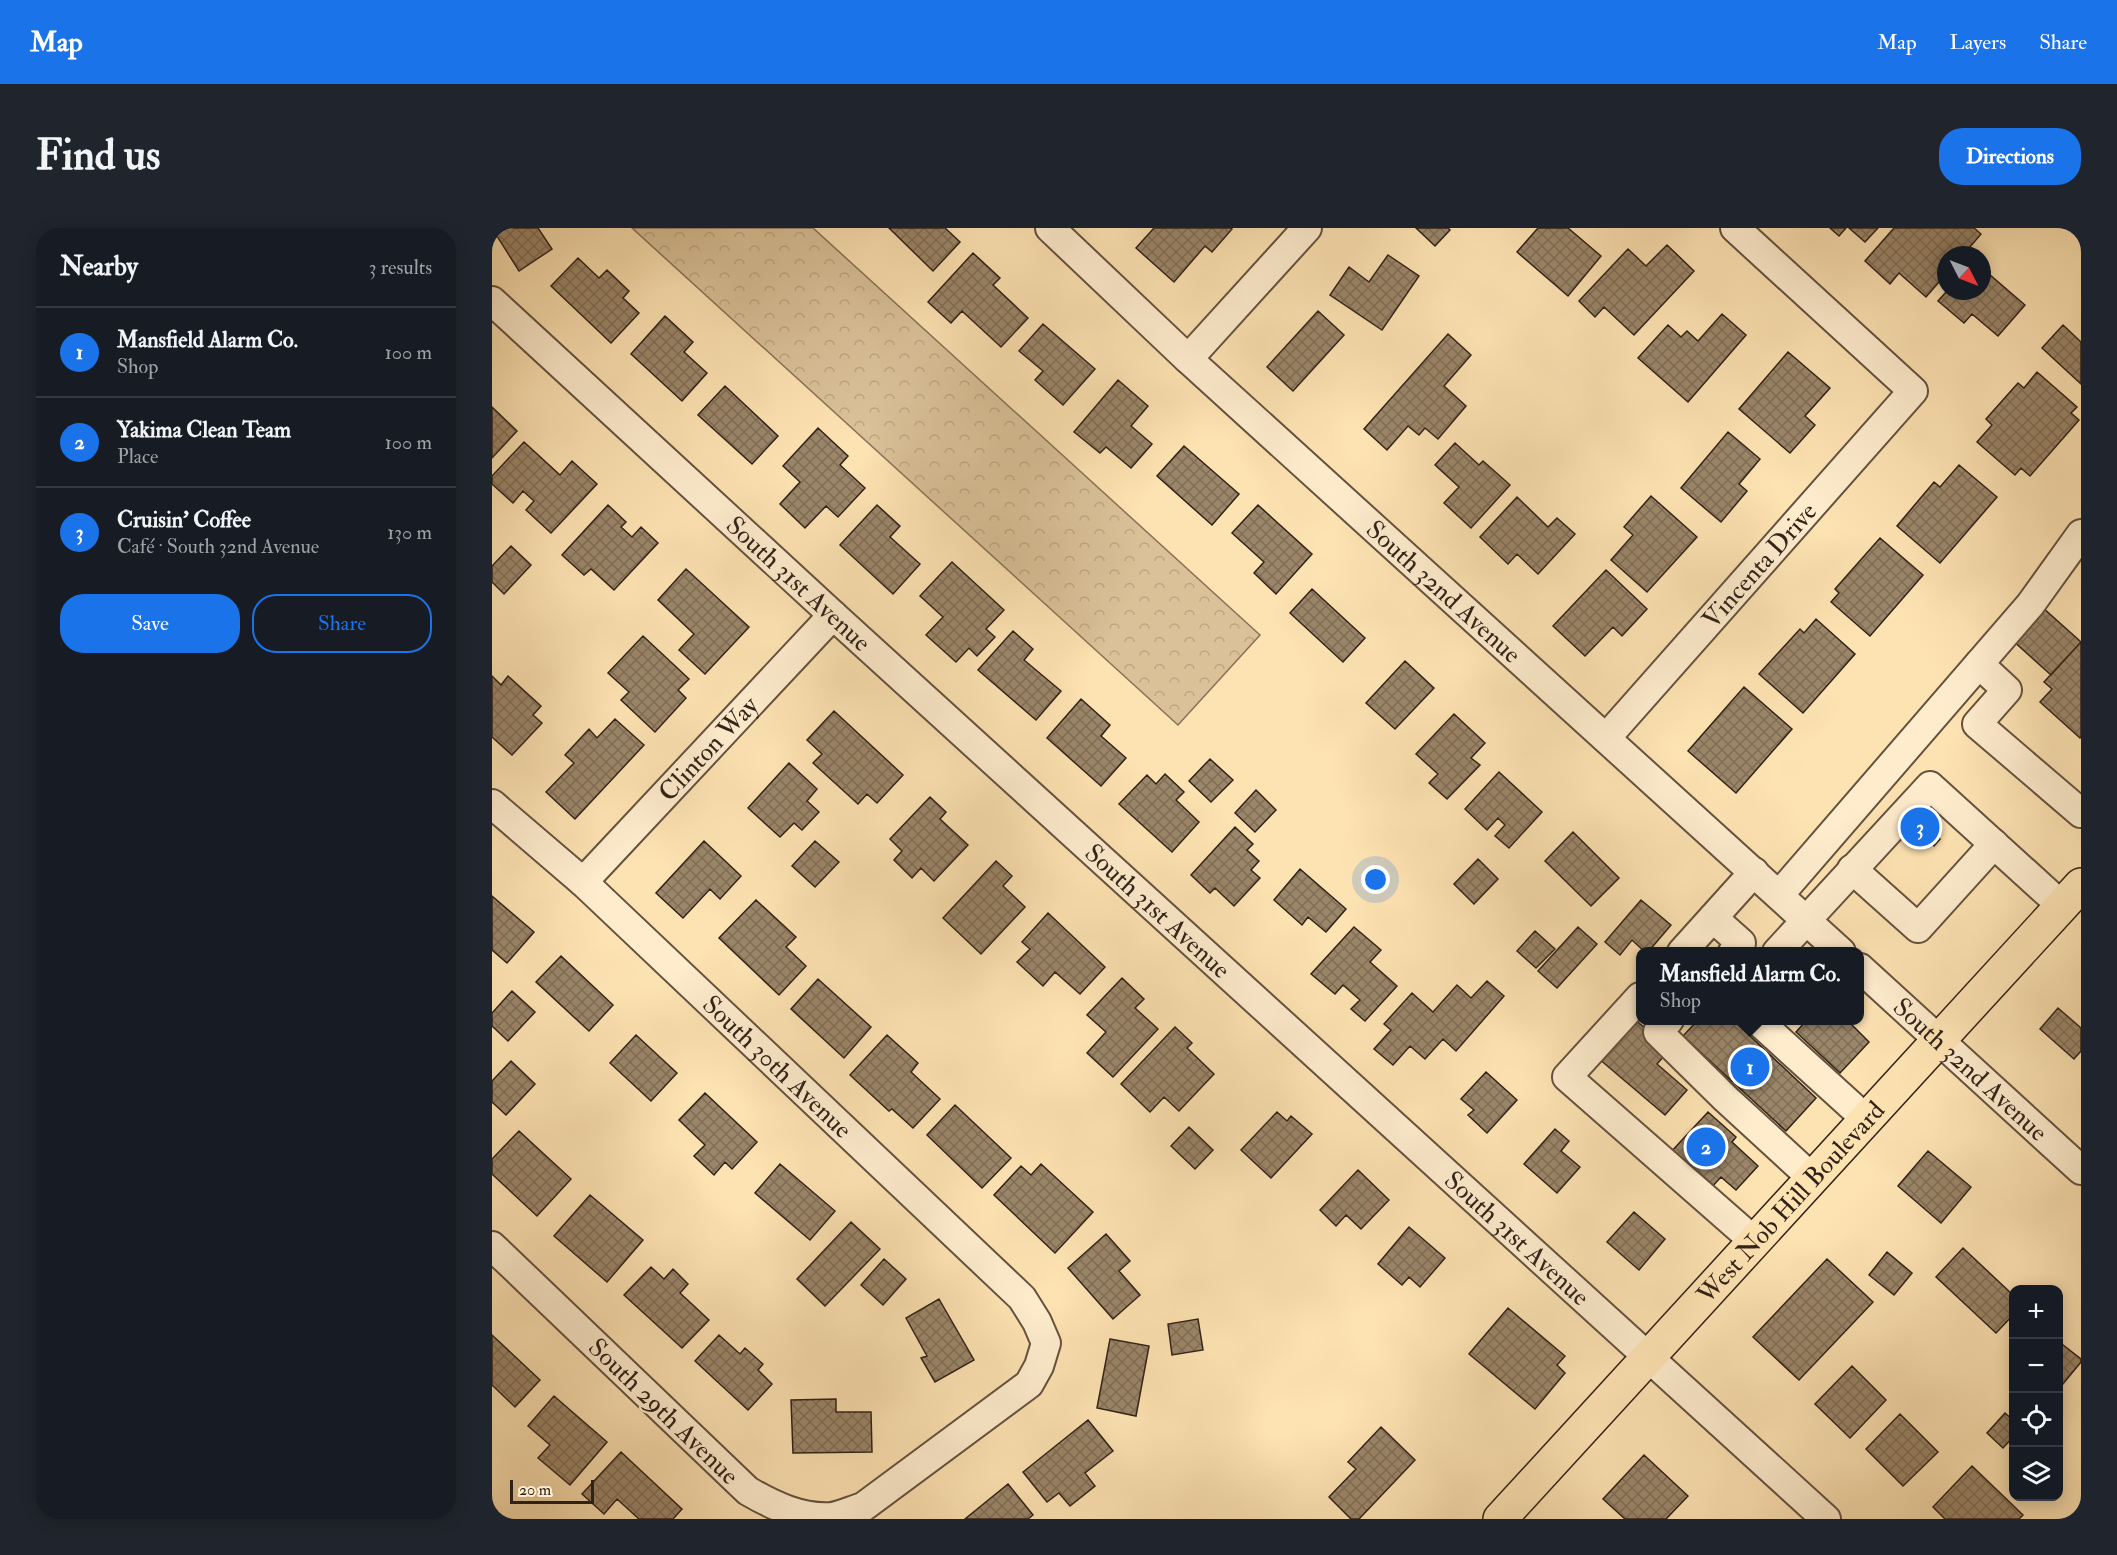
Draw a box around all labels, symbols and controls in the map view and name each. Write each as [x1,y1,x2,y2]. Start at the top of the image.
text: Map [30,25,83,60]
text: Map [1877,29,1917,56]
text: Layers [1950,29,2006,56]
text: Share [2039,29,2087,56]
button: Directions [1939,128,2081,185]
text: Find us [36,130,160,182]
north arrow [1937,246,1991,300]
text: Nearby [60,251,138,283]
text: 3 results [369,255,432,280]
text: Mansfield Alarm Co. [117,326,298,354]
text: 1 [76,340,83,365]
text: 100 m [385,340,432,365]
text: Shop [117,354,158,379]
text: Yakima Clean Team [117,416,291,444]
text: 2 [74,430,85,455]
text: 100 m [385,430,432,455]
text: Place [117,444,158,469]
street label: Vincenta Drive [1696,496,1824,635]
text: Cruisin' Coffee [117,506,251,534]
street label: South 31st Avenue [719,510,877,659]
street label: South 32nd Avenue [1359,514,1527,671]
text: 3 [76,520,83,545]
text: 130 m [387,520,432,545]
text: Café · South 32nd Avenue [117,534,319,559]
button: Save [60,594,240,653]
button: Share [252,594,432,653]
street label: Clinton Way [652,690,766,808]
pin: 3 [1900,804,1940,850]
street label: South 31st Avenue [1078,837,1237,986]
your location [1361,865,1390,894]
popup [1636,947,1864,1025]
text: Mansfield Alarm Co. [1660,960,1840,988]
text: Shop [1660,988,1701,1013]
street label: South 30th Avenue [695,989,859,1146]
street label: South 32nd Avenue [1886,991,2054,1149]
pin: 1 [1730,1044,1770,1090]
street label: West Nob Hill Boulevard [1690,1095,1892,1311]
pin: 2 [1686,1124,1726,1170]
street label: South 31st Avenue [1437,1165,1596,1313]
map controls [2009,1285,2063,1501]
button: + [2009,1285,2063,1339]
street label: South 29th Avenue [581,1332,745,1492]
button: − [2009,1339,2063,1393]
button: locate [2009,1393,2063,1447]
button: layers [2009,1447,2063,1501]
scale bar [510,1477,594,1504]
text: 20 m [519,1480,551,1500]

